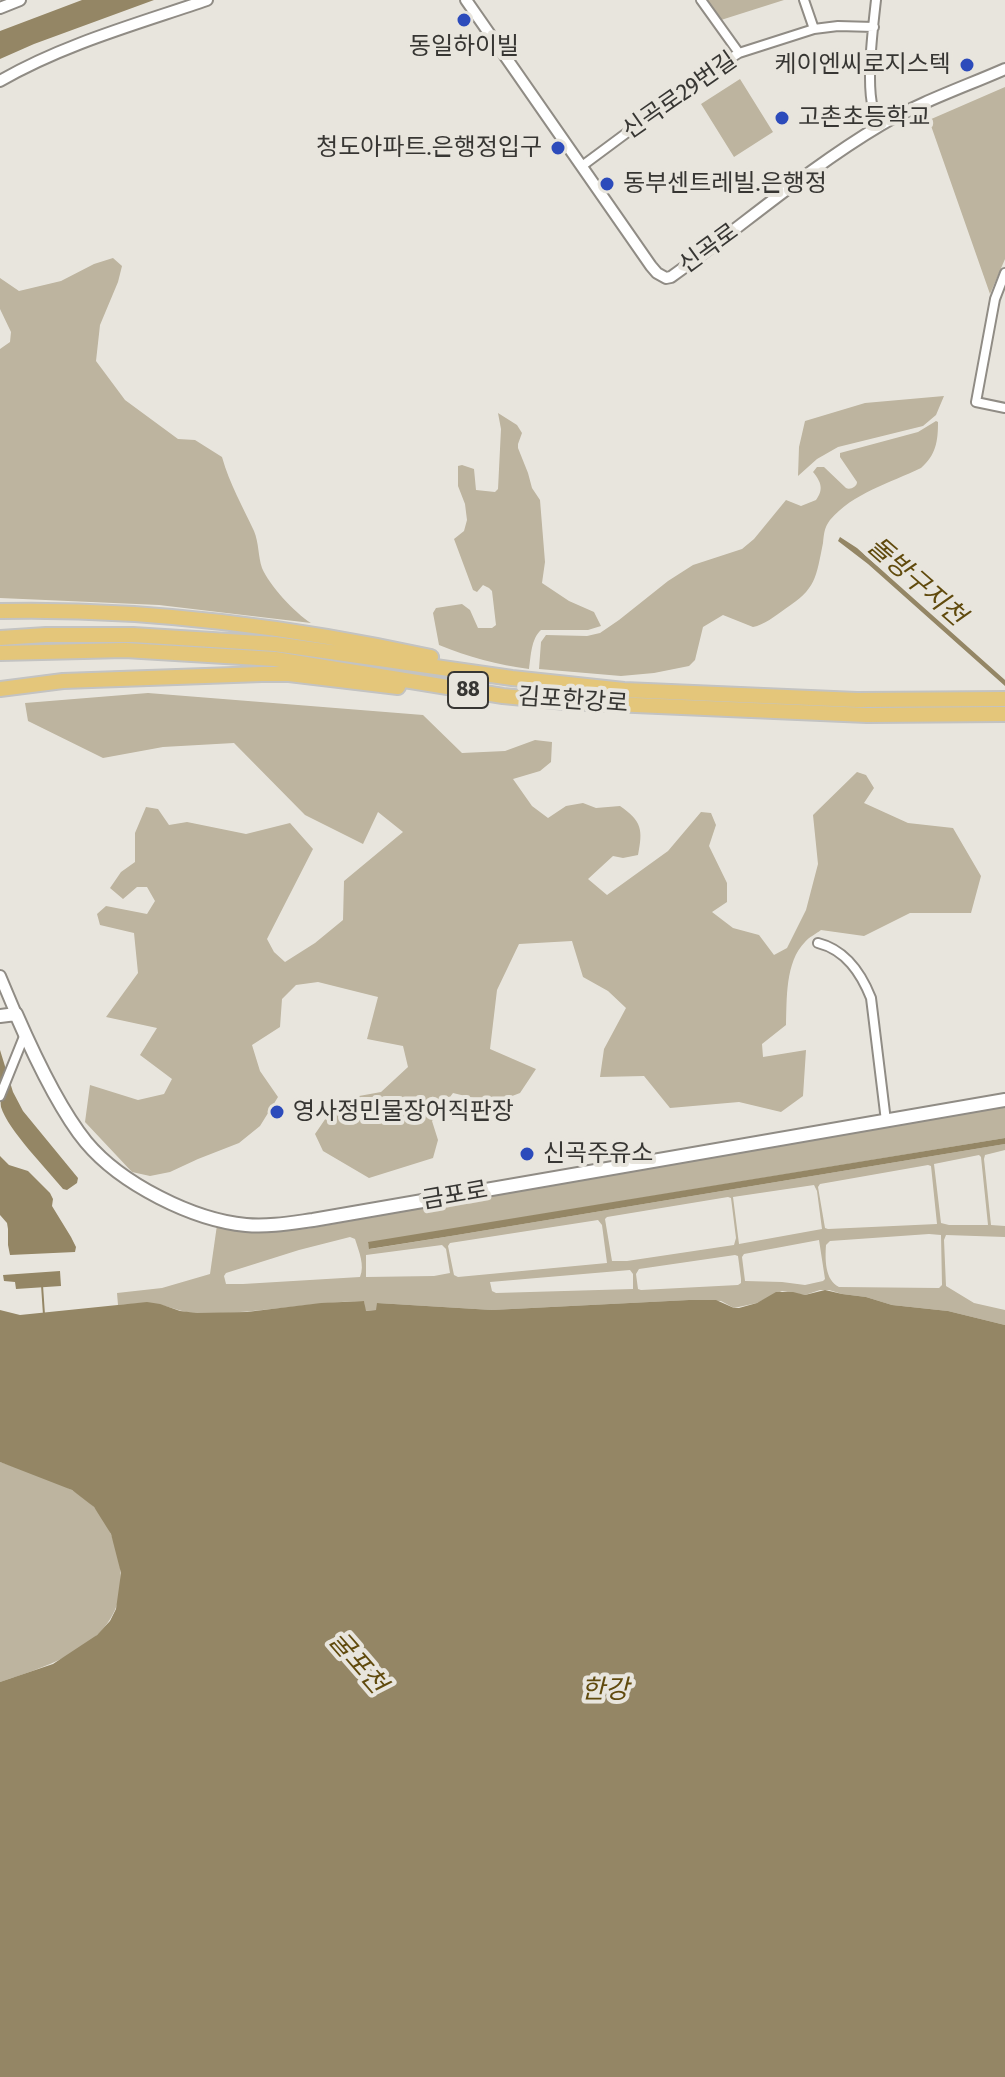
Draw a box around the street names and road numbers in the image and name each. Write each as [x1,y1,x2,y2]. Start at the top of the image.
street label: 신곡로29번길 [617,46,743,146]
street label: 신곡로 [674,218,744,280]
road number: 88 [448,672,488,708]
street label: 김포한강로 [517,683,629,719]
street label: 금포로 [420,1176,490,1216]

